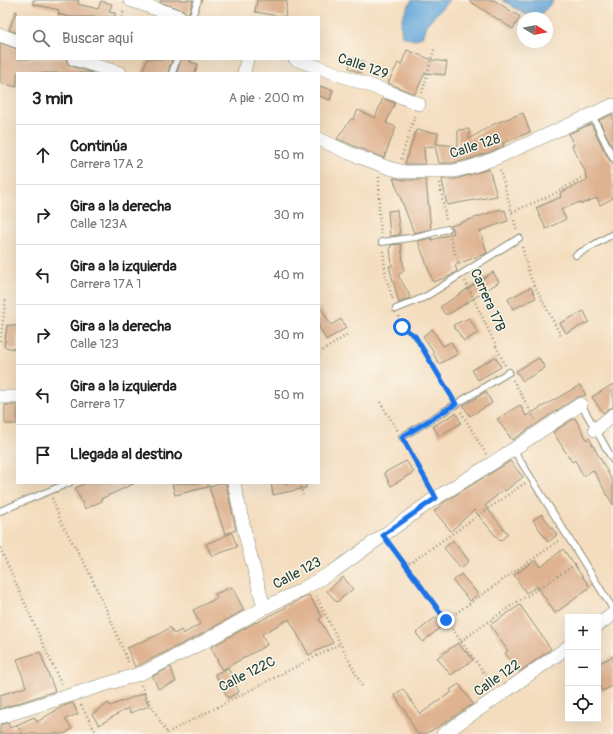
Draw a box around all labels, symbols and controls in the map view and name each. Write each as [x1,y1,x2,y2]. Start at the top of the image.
north arrow [517,12,553,48]
search box [16,16,320,60]
icon: search [30,27,52,49]
text: Buscar aquí [62,29,134,48]
street label: Calle 129 [336,49,390,83]
text: 3 min [32,88,73,109]
text: A pie · 200 m [229,90,304,106]
street label: Calle 128 [448,130,502,162]
text: Continúa [70,137,127,156]
icon: ahead [32,144,54,166]
text: 50 m [274,147,304,163]
text: Carrera 17A 2 [70,156,144,172]
text: Gira a la derecha [70,197,171,216]
icon: right [32,204,54,226]
text: 30 m [274,207,304,223]
text: Calle 123A [70,216,127,232]
text: Gira a la izquierda [70,257,177,276]
icon: left [32,264,54,286]
street label: Carrera 17B [467,266,509,334]
text: 40 m [273,267,304,283]
text: Carrera 17A 1 [70,276,141,292]
text: Gira a la derecha [70,317,171,336]
route start [393,318,411,336]
icon: right [32,324,54,346]
text: 30 m [274,327,304,343]
text: Calle 123 [70,336,119,352]
text: Gira a la izquierda [70,377,177,396]
icon: left [32,384,54,406]
text: 50 m [274,387,304,403]
text: Carrera 17 [70,396,125,412]
icon: arrive [32,444,54,466]
text: Llegada al destino [70,445,182,464]
street label: Calle 123 [270,553,324,593]
route end [437,611,455,629]
map controls [565,614,601,722]
button: + [565,614,601,650]
button: − [565,650,601,686]
street label: Calle 122C [216,652,279,696]
street label: Calle 122 [470,656,524,700]
button: locate [565,686,601,722]

